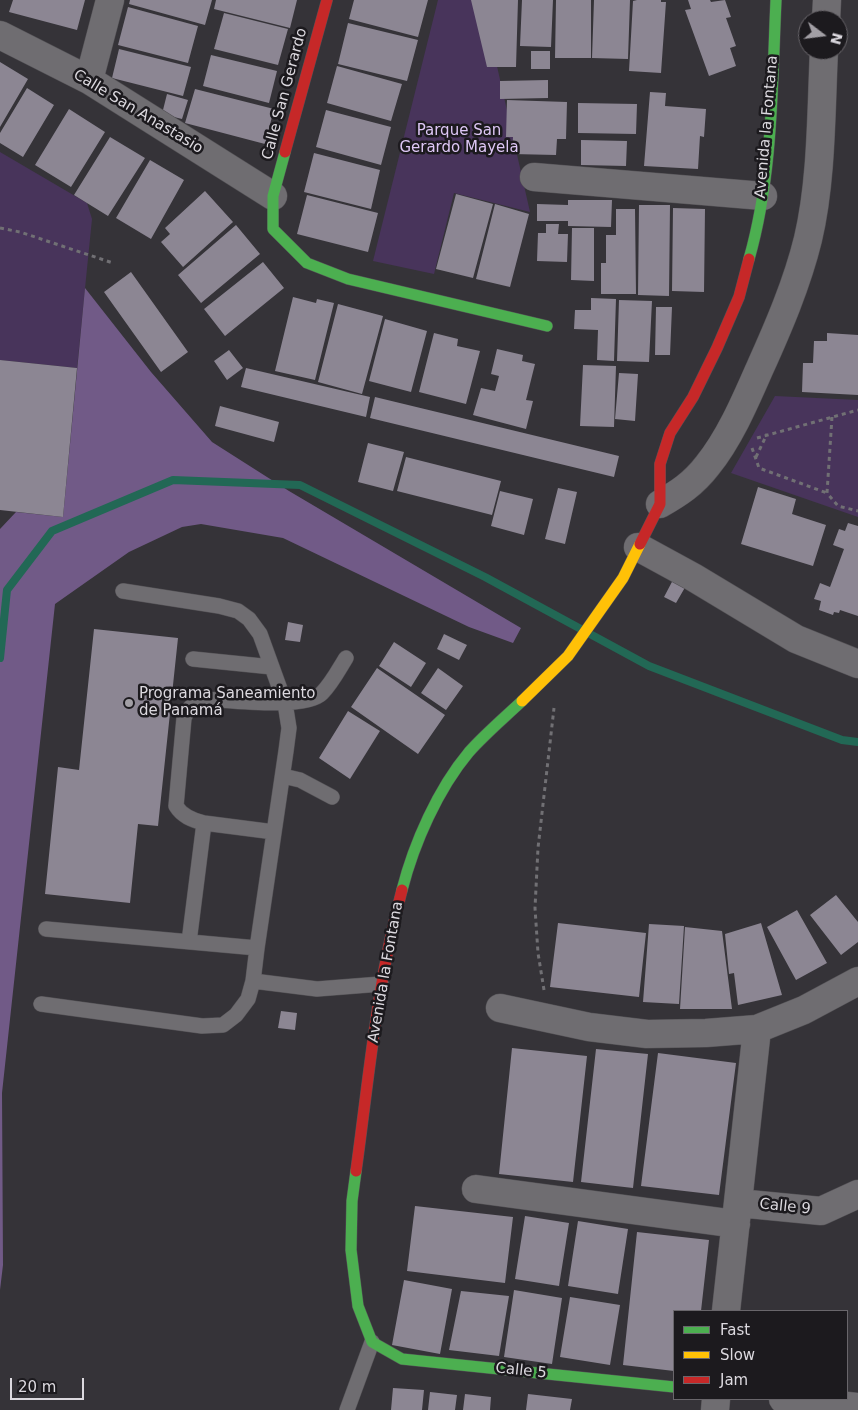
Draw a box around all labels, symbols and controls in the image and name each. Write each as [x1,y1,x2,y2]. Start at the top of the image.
north arrow [798,10,848,60]
street label: Calle San Gerardo [259,26,311,162]
text: N [827,31,846,46]
street label: Avenida la Fontana [752,55,782,199]
street label: Calle San Anastasio [70,66,206,158]
park label: Parque San Gerardo Mayela [399,122,519,157]
place label: Programa Saneamiento de Panamá [139,685,315,720]
marker: Programa Saneamiento de Panamá [123,697,135,709]
street label: Avenida la Fontana [365,900,407,1044]
street label: Calle 9 [758,1195,812,1219]
legend [673,1310,848,1400]
text: Fast [720,1321,750,1339]
text: Slow [720,1346,755,1364]
street label: Calle 5 [494,1359,548,1383]
scale bar [12,1368,86,1400]
text: Jam [720,1371,748,1389]
text: 20 m [18,1378,56,1396]

